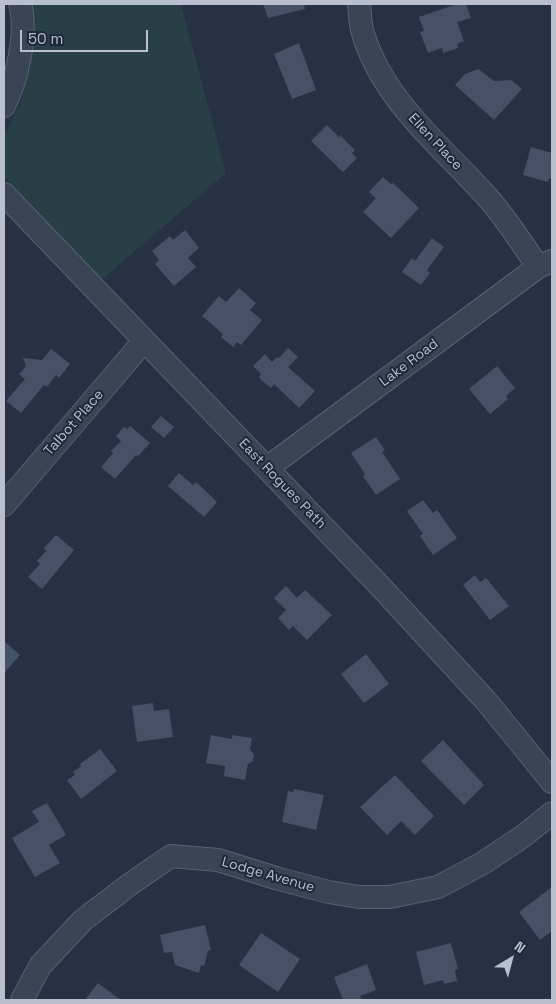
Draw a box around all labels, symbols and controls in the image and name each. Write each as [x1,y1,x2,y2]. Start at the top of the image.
scale bar [22,20,150,52]
text: 50 m [28,29,63,48]
street label: Ellen Place [404,110,466,174]
street label: Lake Road [376,335,442,391]
street label: Talbot Place [41,386,107,460]
street label: East Rogues Path [235,436,329,532]
street label: Lodge Avenue [220,854,316,896]
north arrow [486,934,536,984]
text: N [511,937,529,957]

